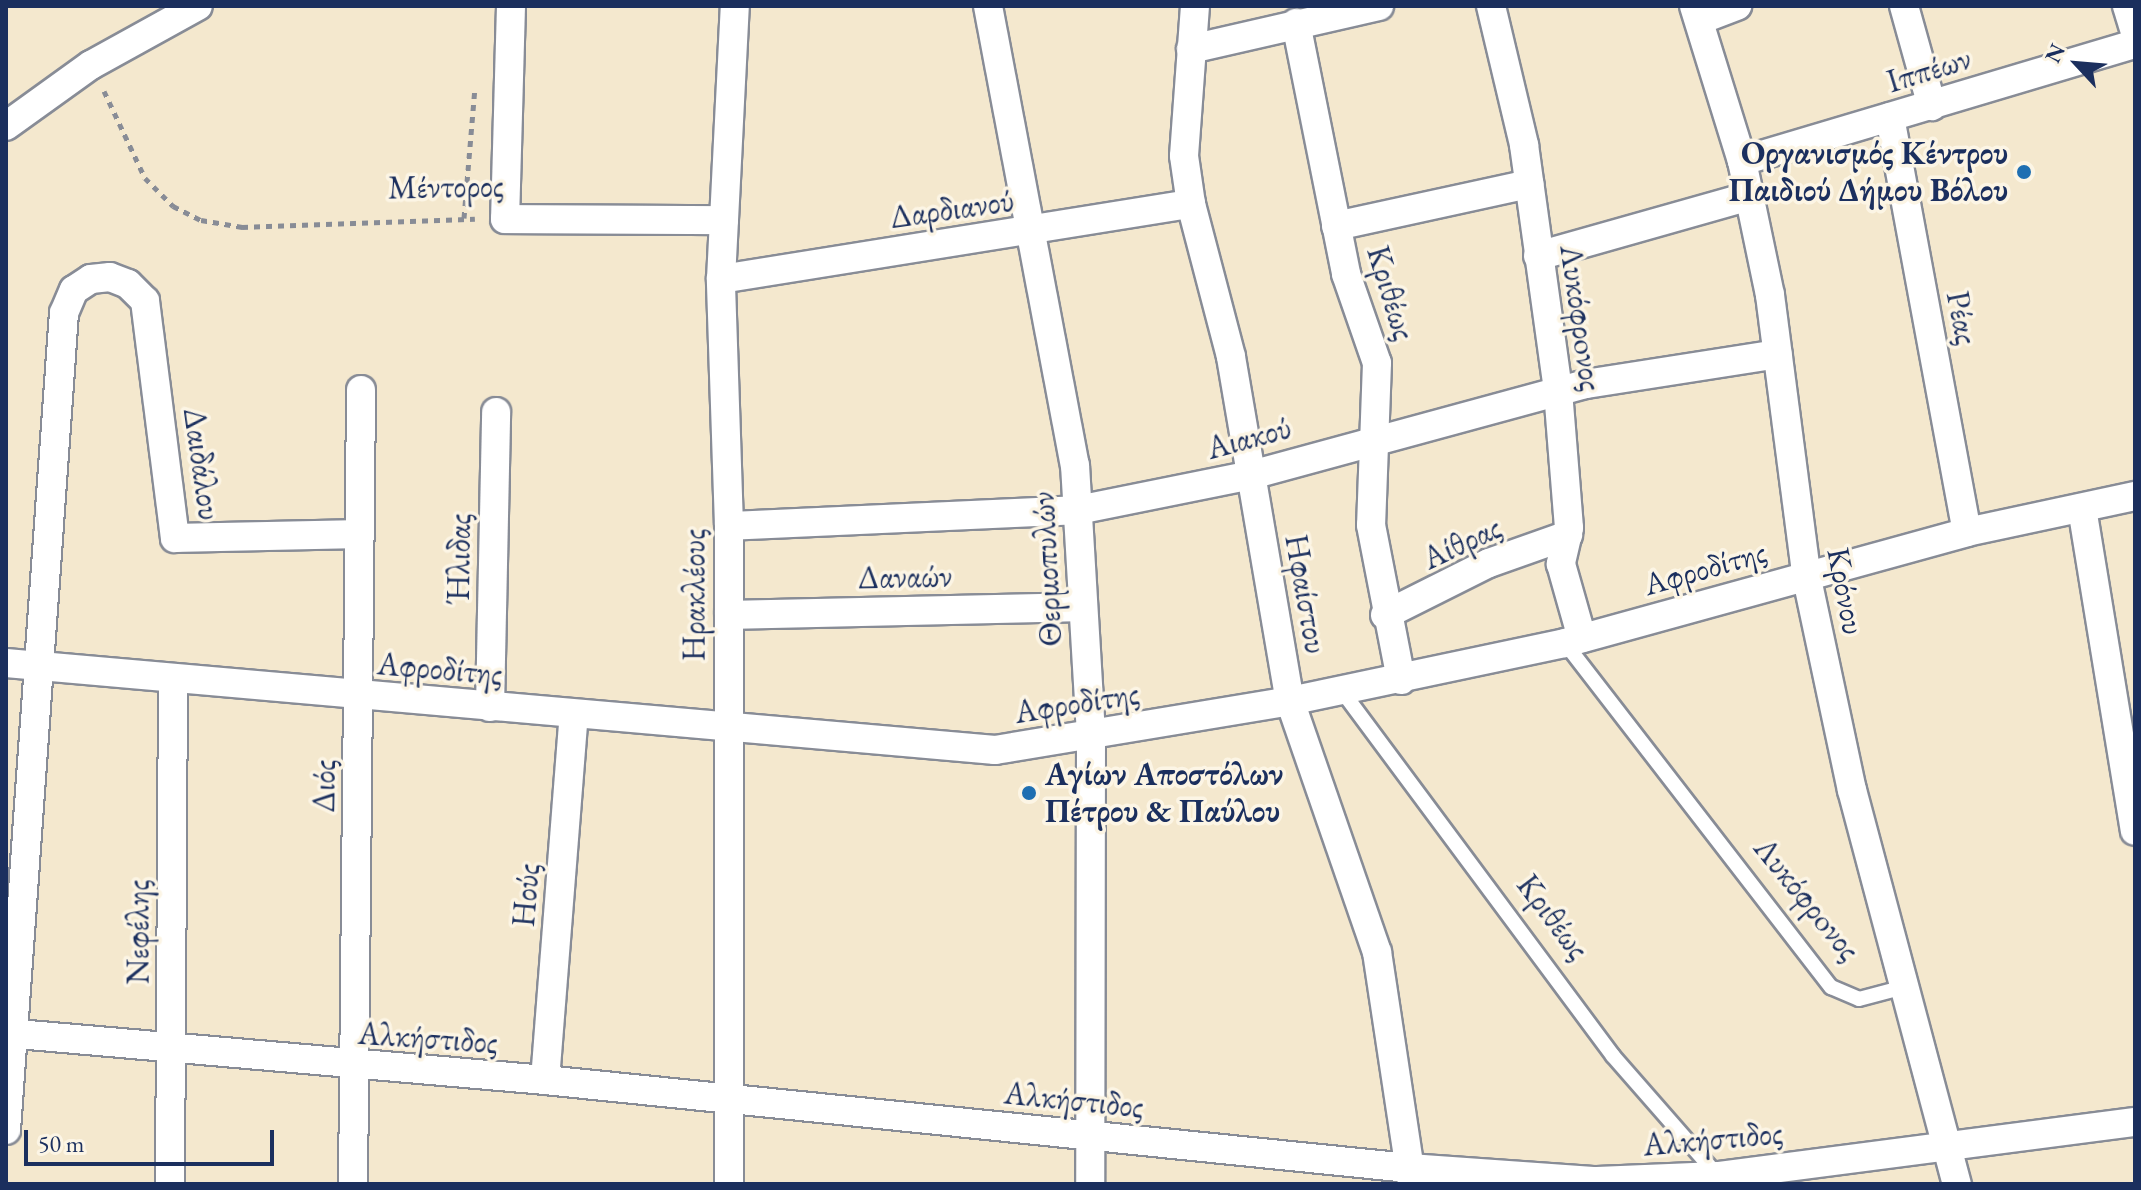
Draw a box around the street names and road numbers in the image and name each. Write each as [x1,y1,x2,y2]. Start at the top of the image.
street label: Ιππέων [1882,39,1976,101]
street label: Μέντορος [388,167,504,207]
street label: Δαρδιανού [888,181,1016,237]
street label: Κριθέως [1359,241,1423,345]
street label: Λυκόφρoνος [1552,242,1610,394]
street label: Ρέας [1938,288,1986,348]
street label: Δαιδάλου [175,405,229,523]
street label: Αιακού [1203,408,1295,468]
street label: Θερμοπυλών [1024,490,1070,648]
street label: Αίθρας [1416,508,1508,578]
street label: Ήλιδας [439,513,479,605]
street label: Ηρακλέους [675,529,713,661]
street label: Ηφαίστου [1277,531,1335,657]
street label: Αφροδίτης [1639,532,1771,604]
street label: Κρόνου [1819,544,1873,638]
street label: Δαναών [857,557,953,597]
street label: Αφροδίτης [376,644,504,694]
street label: Αφροδίτης [1012,674,1142,732]
street label: Διός [304,759,344,813]
street label: Λυκόφρoνος [1746,830,1868,968]
street label: Ηούς [504,862,548,928]
street label: Κριθέως [1509,867,1597,967]
street label: Νεφέλης [119,880,157,984]
street label: Αλκήστιδος [357,1014,499,1062]
street label: Αλκήστιδος [1002,1074,1146,1126]
street label: Αλκήστιδος [1642,1114,1784,1164]

